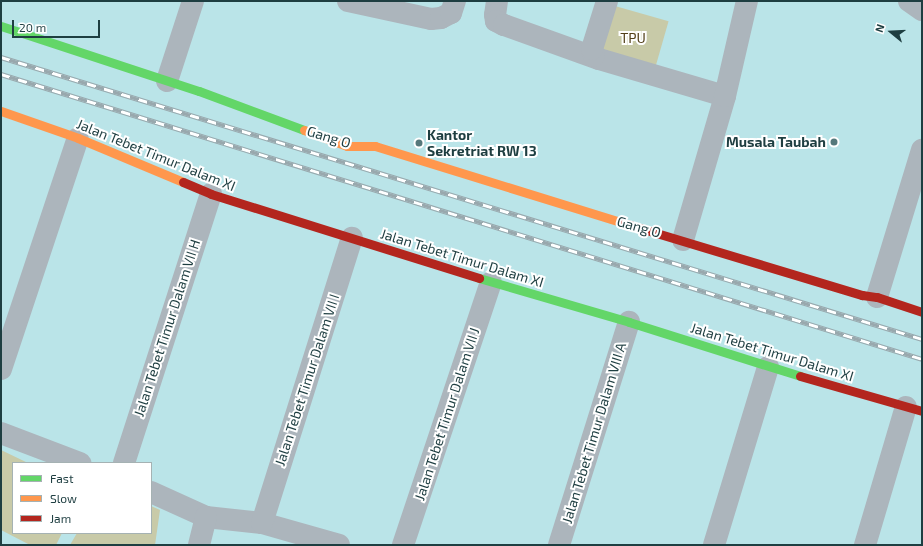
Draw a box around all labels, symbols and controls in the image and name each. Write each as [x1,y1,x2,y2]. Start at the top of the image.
scale bar [14,12,102,38]
north arrow [871,12,911,52]
text: 20 m [19,20,46,34]
text: N [872,22,887,34]
park label: TPU [620,30,646,46]
street label: Jalan Tebet Timur Dalam XI [74,115,238,195]
street label: Gang O [305,122,353,152]
place label: Kantor Sekretriat RW 13 [427,127,537,160]
place label: Musala Taubah [726,134,826,150]
marker: Musala Taubah [829,137,839,147]
marker: Kantor Sekretriat RW 13 [414,138,424,148]
street label: Gang O [615,213,663,241]
street label: Jalan Tebet Timur Dalam XI [378,225,546,291]
street label: Jalan Tebet Timur Dalam VII H [130,237,204,419]
street label: Jalan Tebet Timur Dalam VII I [271,291,343,469]
street label: Jalan Tebet Timur Dalam XI [688,319,856,385]
street label: Jalan Tebet Timur Dalam VII J [411,325,483,503]
street label: Jalan Tebet Timur Dalam VIII A [558,340,630,526]
legend [12,462,152,534]
text: Fast [50,471,73,485]
text: Slow [50,491,77,505]
text: Jam [50,511,71,525]

